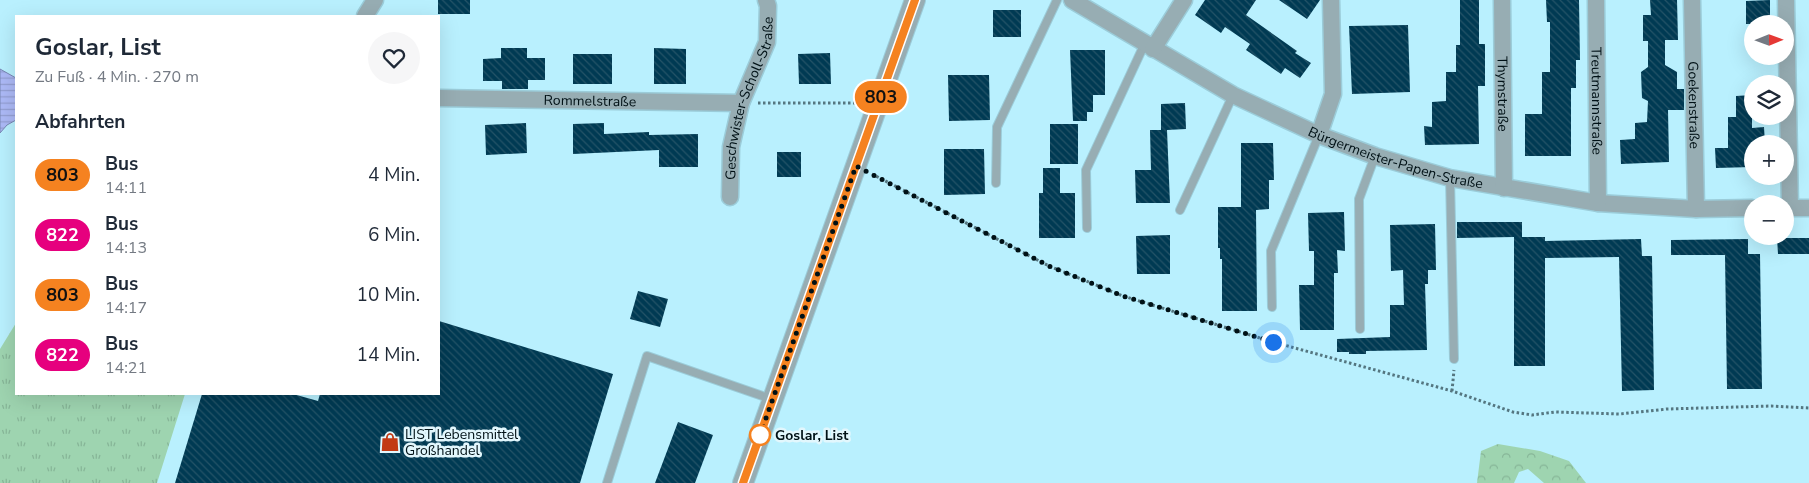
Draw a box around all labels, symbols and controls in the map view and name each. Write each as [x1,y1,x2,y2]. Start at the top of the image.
north arrow [1744,15,1794,65]
map controls [1744,15,1794,245]
street label: Geschwister-Scholl-Straße [721,16,778,180]
text: Goslar, List [35,31,161,63]
button: heart [368,32,420,84]
street label: Treutmannstraße [1586,47,1607,155]
street label: Thymstraße [1493,56,1512,132]
street label: Goekenstraße [1683,61,1704,149]
text: Zu Fuß · 4 Min. · 270 m [35,66,199,88]
button: layers [1744,75,1794,125]
line badge: 803 [852,81,910,113]
text: 803 [865,85,897,109]
street label: Rommelstraße [544,91,636,111]
text: Abfahrten [35,109,125,135]
street label: Bürgermeister-Papen-Straße [1305,122,1484,193]
button: + [1744,135,1794,185]
text: Bus [105,151,138,177]
text: 4 Min. [368,162,420,188]
text: 803 [46,163,79,187]
text: 14:11 [105,177,147,199]
button: − [1744,195,1794,245]
text: Bus [105,211,138,237]
text: 6 Min. [368,222,420,248]
text: 822 [46,223,79,247]
text: 14:13 [105,237,147,259]
text: Bus [105,271,138,297]
text: 10 Min. [357,282,420,308]
text: 803 [46,283,79,307]
text: 14:17 [105,297,147,319]
your location [1261,330,1286,355]
text: Bus [105,331,138,357]
text: 14 Min. [357,342,420,368]
text: 822 [46,343,79,367]
text: 14:21 [105,357,147,379]
marker: Goslar, List [749,424,771,446]
place label: LIST Lebensmittel Großhandel [405,425,519,460]
place label: Goslar, List [775,426,849,445]
shop icon: LIST Lebensmittel Großhandel [379,431,401,453]

